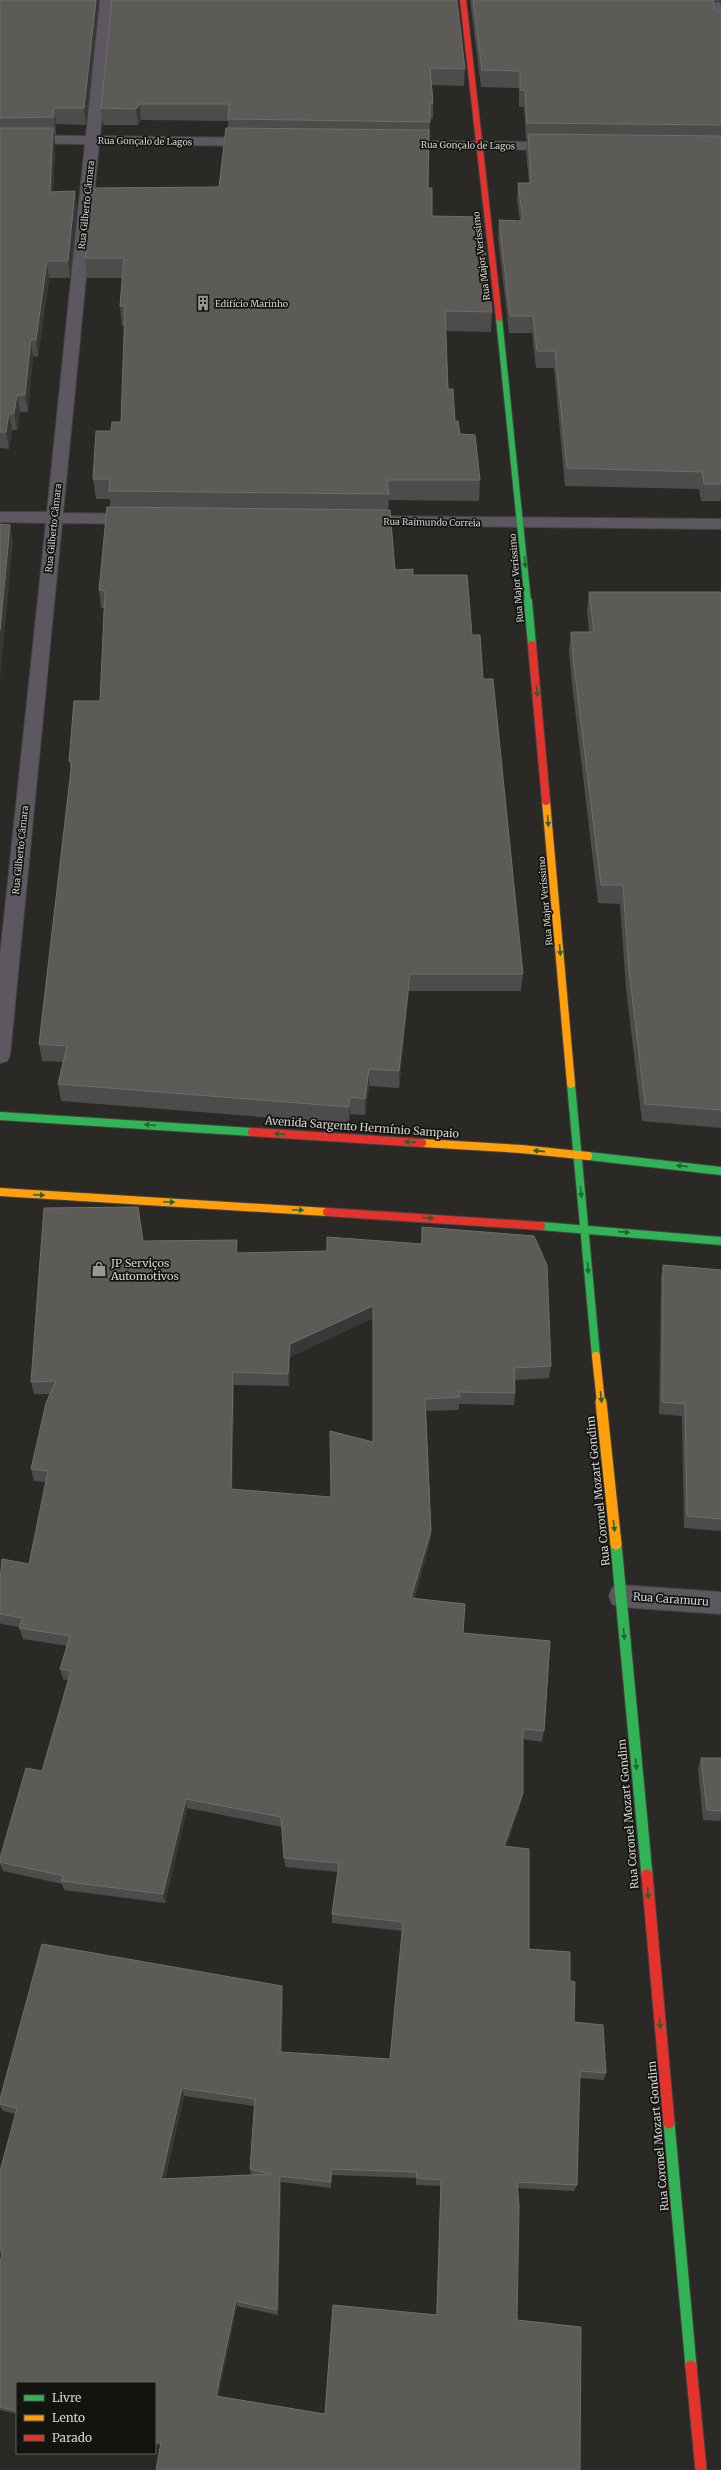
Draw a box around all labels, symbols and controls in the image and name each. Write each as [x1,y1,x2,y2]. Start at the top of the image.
street label: Rua Gonçalo de Lagos [98,135,193,147]
street label: Rua Gonçalo de Lagos [421,139,516,151]
street label: Rua Gilberto Câmara [76,160,96,250]
street label: Rua Major Veríssimo [470,211,492,301]
building icon: Edifício Marinho [194,294,212,312]
place label: Edifício Marinho [215,298,288,309]
street label: Rua Gilberto Câmara [43,483,63,573]
street label: Rua Raimundo Correia [383,516,481,528]
street label: Rua Major Veríssimo [507,533,525,623]
one-way arrow [522,556,528,568]
one-way arrow [533,685,540,697]
street label: Rua Gilberto Câmara [10,805,30,895]
one-way arrow [545,815,552,827]
street label: Rua Major Veríssimo [536,856,554,946]
one-way arrow [557,944,563,956]
street label: Avenida Sargento Hermínio Sampaio [263,1113,460,1141]
one-way arrow [144,1122,156,1129]
one-way arrow [274,1130,286,1137]
one-way arrow [404,1138,416,1145]
one-way arrow [533,1148,545,1154]
one-way arrow [676,1163,688,1170]
one-way arrow [578,1186,584,1198]
one-way arrow [33,1191,45,1198]
one-way arrow [163,1199,175,1206]
one-way arrow [292,1207,304,1214]
one-way arrow [422,1215,434,1222]
one-way arrow [618,1228,630,1235]
place label: JP Serviços Automotivos [110,1256,179,1283]
shop icon: JP Serviços Automotivos [90,1260,108,1278]
one-way arrow [584,1262,591,1274]
one-way arrow [597,1391,604,1403]
street label: Rua Coronel Mozart Gondim [583,1415,613,1567]
one-way arrow [610,1520,617,1532]
street label: Rua Caramuru [633,1589,710,1609]
one-way arrow [621,1628,627,1640]
street label: Rua Coronel Mozart Gondim [614,1738,642,1890]
one-way arrow [633,1758,639,1770]
one-way arrow [644,1887,651,1899]
one-way arrow [656,2017,663,2029]
street label: Rua Coronel Mozart Gondim [644,2060,672,2212]
legend [16,2382,156,2454]
text: Livre [52,2390,81,2405]
text: Lento [52,2410,85,2425]
text: Parado [52,2430,92,2445]

